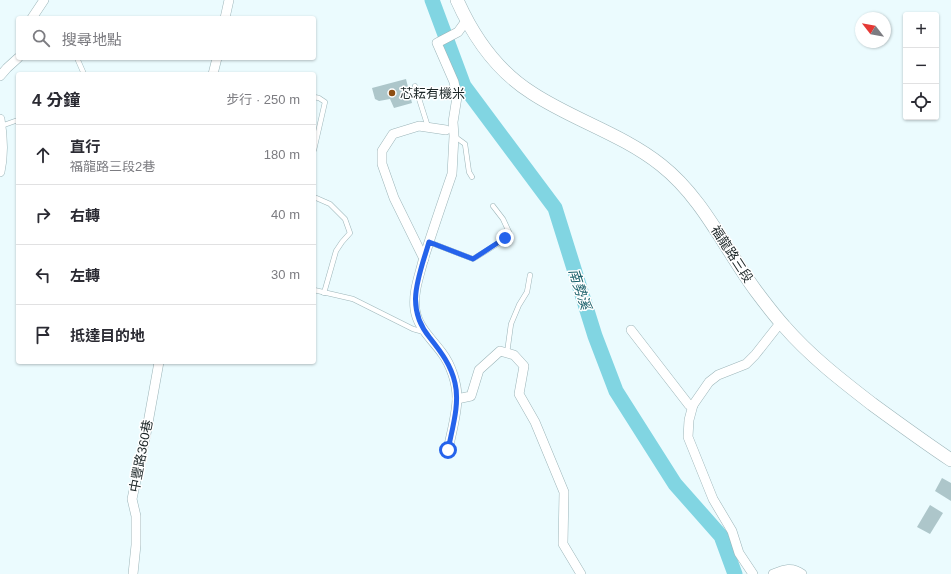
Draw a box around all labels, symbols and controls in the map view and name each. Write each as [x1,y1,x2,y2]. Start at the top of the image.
north arrow [855,12,891,48]
map controls [903,12,939,120]
button: + [903,12,939,48]
search box [16,16,316,60]
icon: search [30,27,52,49]
text: 搜尋地點 [62,31,122,48]
button: − [903,48,939,84]
button: locate [903,84,939,120]
place label: 芯耘有機米 [400,86,465,101]
marker: 芯耘有機米 [387,88,397,98]
text: 4 分鐘 [32,91,80,110]
text: 步行 · 250 m [226,92,300,107]
text: 直行 [70,138,100,155]
icon: ahead [32,144,54,166]
text: 180 m [264,147,300,162]
text: 福龍路三段2巷 [70,159,155,174]
icon: right [32,204,54,226]
text: 右轉 [70,207,100,224]
text: 40 m [271,207,300,222]
street label: 福龍路三段 [708,223,756,285]
route end [496,229,514,247]
icon: left [32,264,54,286]
text: 左轉 [70,267,100,284]
text: 30 m [271,267,300,282]
water label: 南勢溪 [566,267,595,313]
icon: arrive [32,324,54,346]
text: 抵達目的地 [70,327,145,344]
street label: 中豐路360巷 [127,418,155,494]
route start [439,441,457,459]

